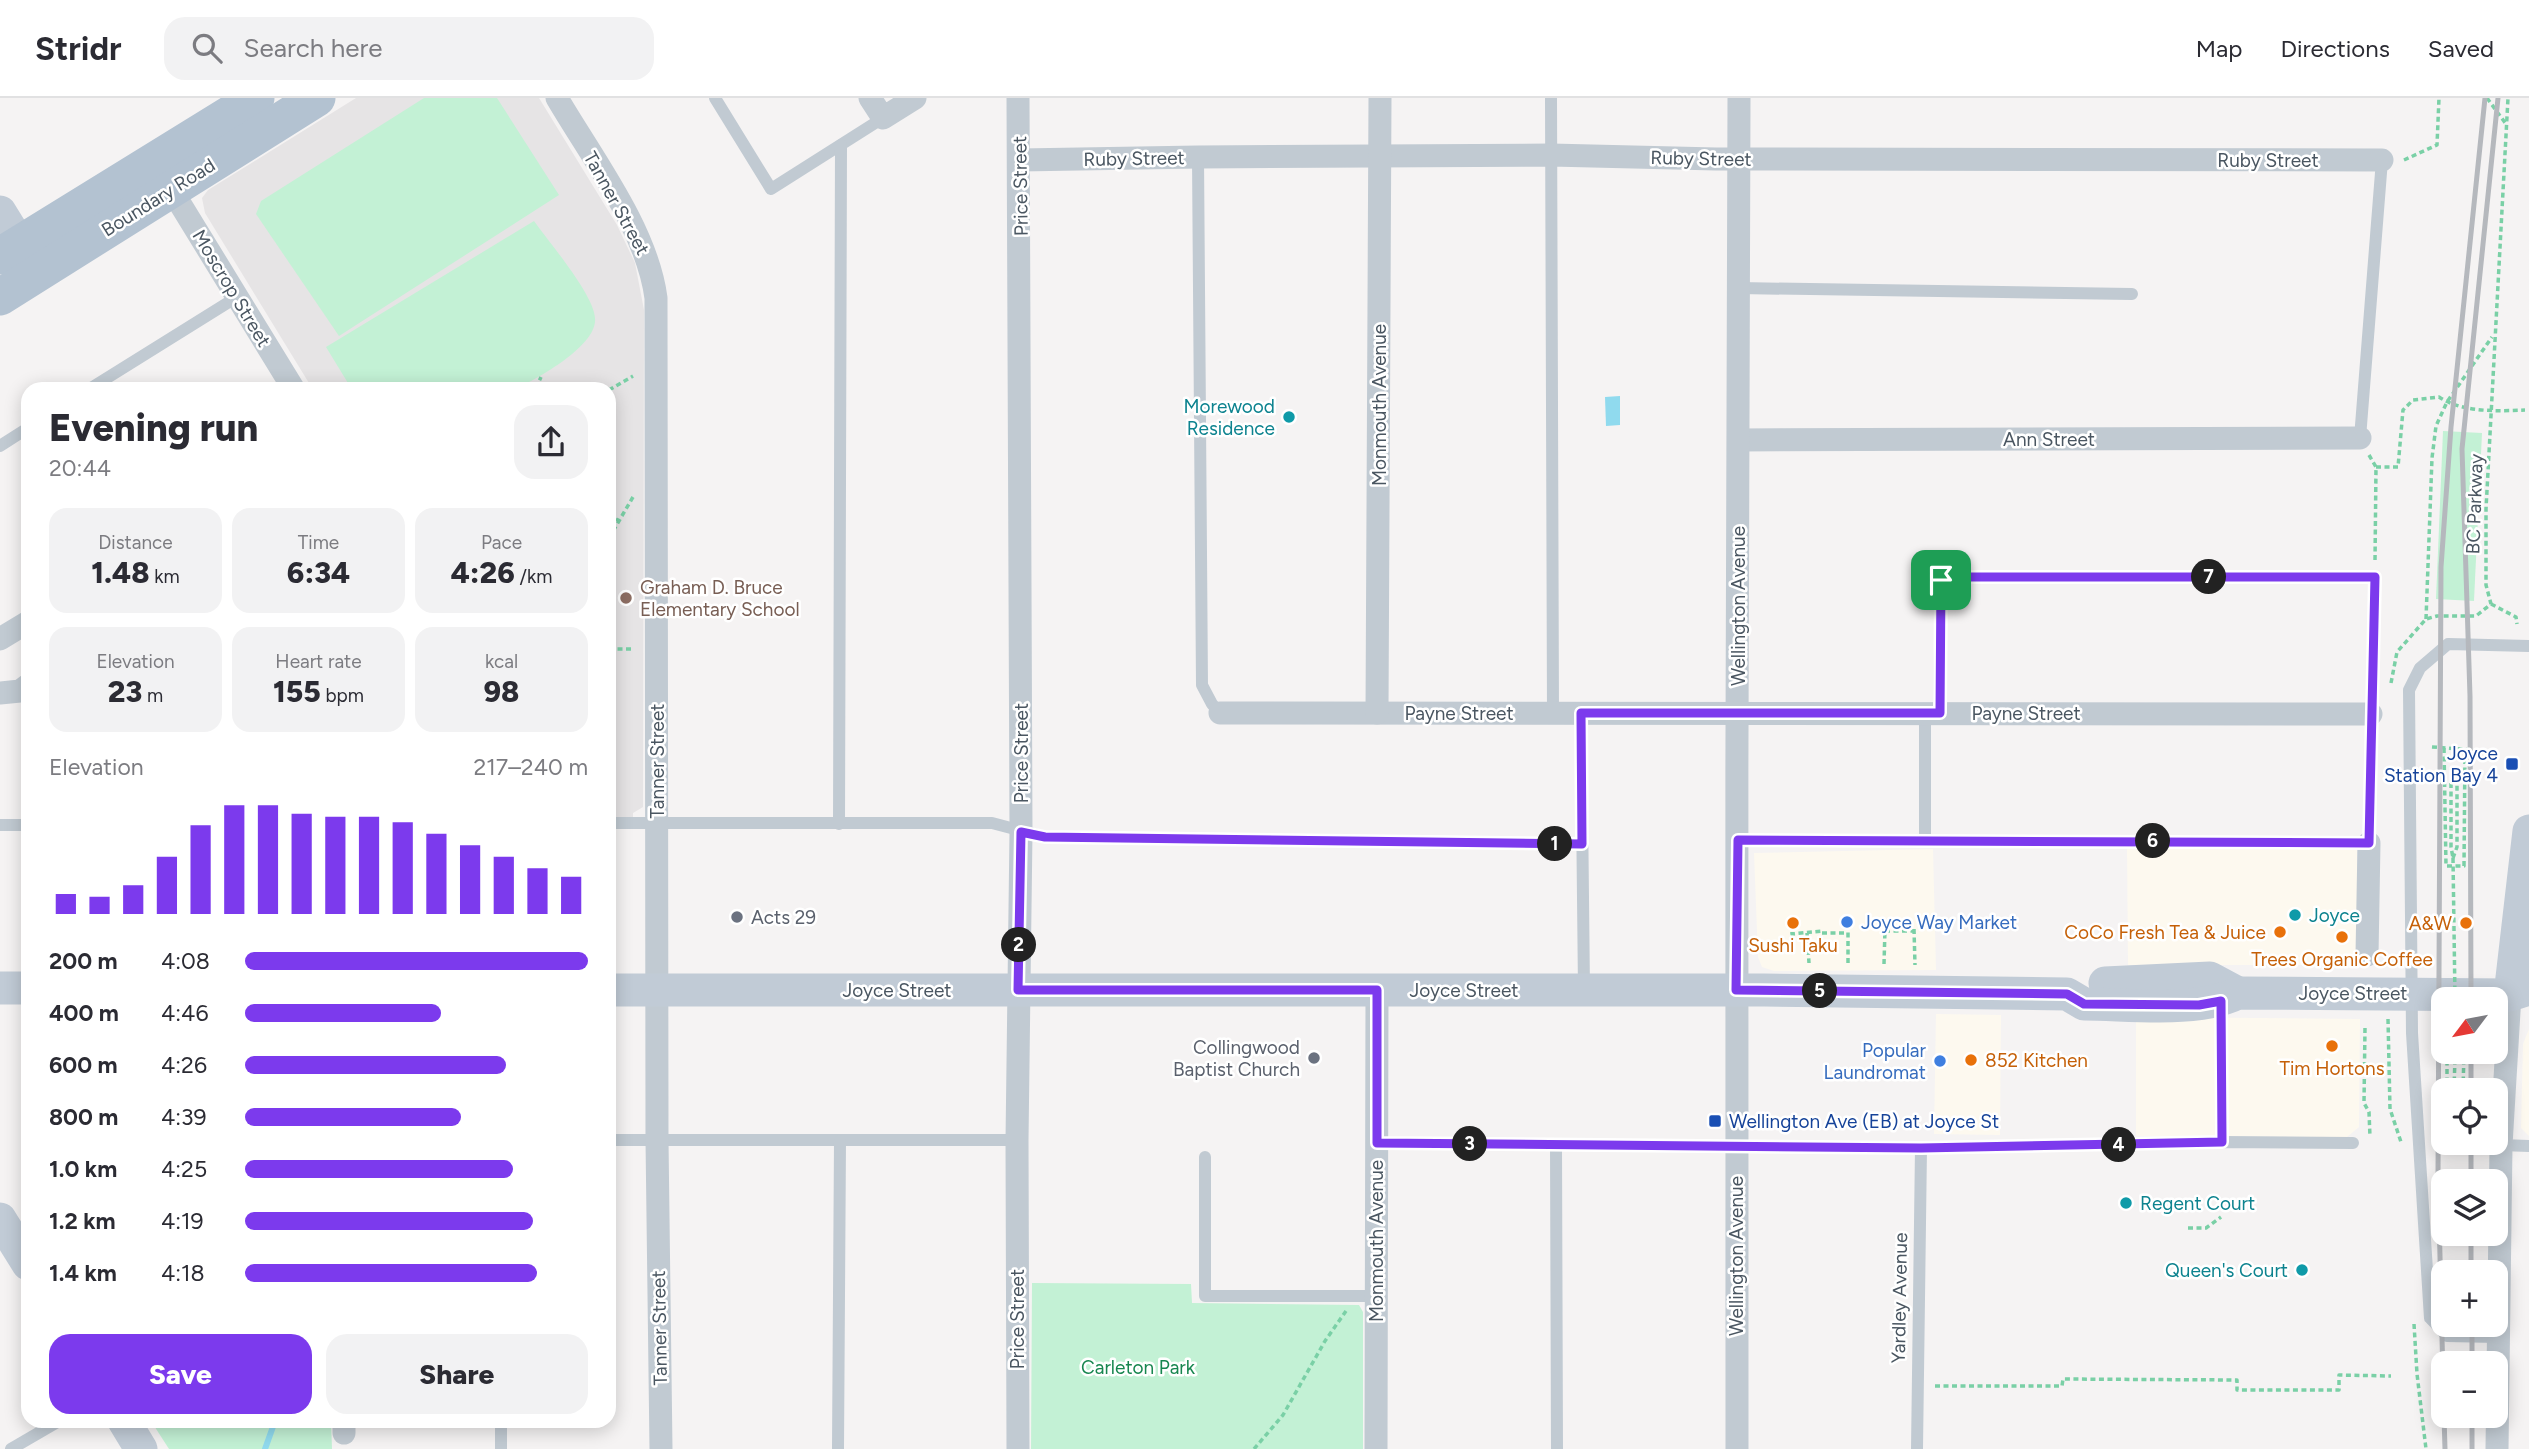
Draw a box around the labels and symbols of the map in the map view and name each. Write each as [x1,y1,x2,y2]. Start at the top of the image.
street label: Price Street [1008,136,1033,236]
street label: Ruby Street [1083,146,1185,171]
street label: Ruby Street [1650,146,1752,171]
street label: Tanner Street [579,147,654,259]
street label: Ruby Street [2217,149,2319,172]
street label: Boundary Road [97,153,219,241]
street label: Moscrop Street [188,225,276,351]
street label: Monmouth Avenue [1368,324,1391,486]
place label: Morewood Residence [1184,395,1275,440]
marker: Morewood Residence [1281,409,1297,425]
street label: Ann Street [2003,428,2095,451]
street label: BC Parkway [2461,453,2488,555]
street label: Wellington Avenue [1727,526,1750,686]
pin [1911,550,1971,610]
pin: 7 [2192,560,2226,594]
place label: Graham D. Bruce Elementary School [640,576,800,621]
marker: Graham D. Bruce Elementary School [618,590,634,606]
street label: Payne Street [1404,702,1514,725]
street label: Payne Street [1971,702,2081,725]
street label: Price Street [1010,703,1033,803]
street label: Tanner Street [646,704,669,818]
place label: Joyce Station Bay 4 [2384,742,2498,787]
marker: Joyce Station Bay 4 [2504,756,2520,772]
pin: 6 [2136,824,2170,858]
pin: 1 [1538,826,1572,862]
place label: Joyce [2309,904,2360,927]
place label: Acts 29 [751,906,816,929]
marker: Joyce [2287,907,2303,923]
marker: Acts 29 [729,909,745,925]
place label: Joyce Way Market [1861,911,2017,934]
place label: A&W [2409,912,2453,935]
marker: Joyce Way Market [1839,914,1855,930]
marker: Sushi Taku [1785,915,1801,931]
marker: A&W [2458,915,2474,931]
place label: CoCo Fresh Tea & Juice [2064,921,2266,944]
marker: CoCo Fresh Tea & Juice [2272,924,2288,940]
pin: 2 [1002,928,1036,962]
marker: Trees Organic Coffee [2334,929,2350,945]
place label: Sushi Taku [1748,934,1838,957]
place label: Trees Organic Coffee [2251,948,2433,971]
pin: 5 [1802,974,1838,1008]
street label: Joyce Street [843,979,951,1002]
street label: Joyce Street [1410,979,1518,1002]
street label: Joyce Street [2299,982,2407,1005]
north arrow [2431,987,2508,1064]
place label: Collingwood Baptist Church [1173,1036,1300,1081]
marker: Tim Hortons [2324,1038,2340,1054]
place label: Popular Laundromat [1824,1039,1927,1084]
place label: 852 Kitchen [1985,1049,2088,1072]
marker: Collingwood Baptist Church [1306,1050,1322,1066]
marker: 852 Kitchen [1963,1052,1979,1068]
marker: Popular Laundromat [1932,1053,1948,1069]
place label: Tim Hortons [2279,1057,2385,1080]
place label: Wellington Ave (EB) at Joyce St [1729,1110,1999,1133]
marker: Wellington Ave (EB) at Joyce St [1707,1113,1723,1129]
pin: 3 [1452,1126,1488,1162]
pin: 4 [2102,1128,2136,1162]
street label: Monmouth Avenue [1365,1160,1388,1322]
street label: Wellington Avenue [1725,1176,1748,1336]
place label: Regent Court [2140,1192,2255,1215]
marker: Regent Court [2118,1195,2134,1211]
street label: Yardley Avenue [1887,1232,1912,1364]
place label: Queen's Court [2165,1259,2288,1282]
marker: Queen's Court [2294,1262,2310,1278]
street label: Price Street [1006,1269,1029,1369]
street label: Tanner Street [647,1270,672,1386]
park label: Carleton Park [1081,1356,1196,1379]

